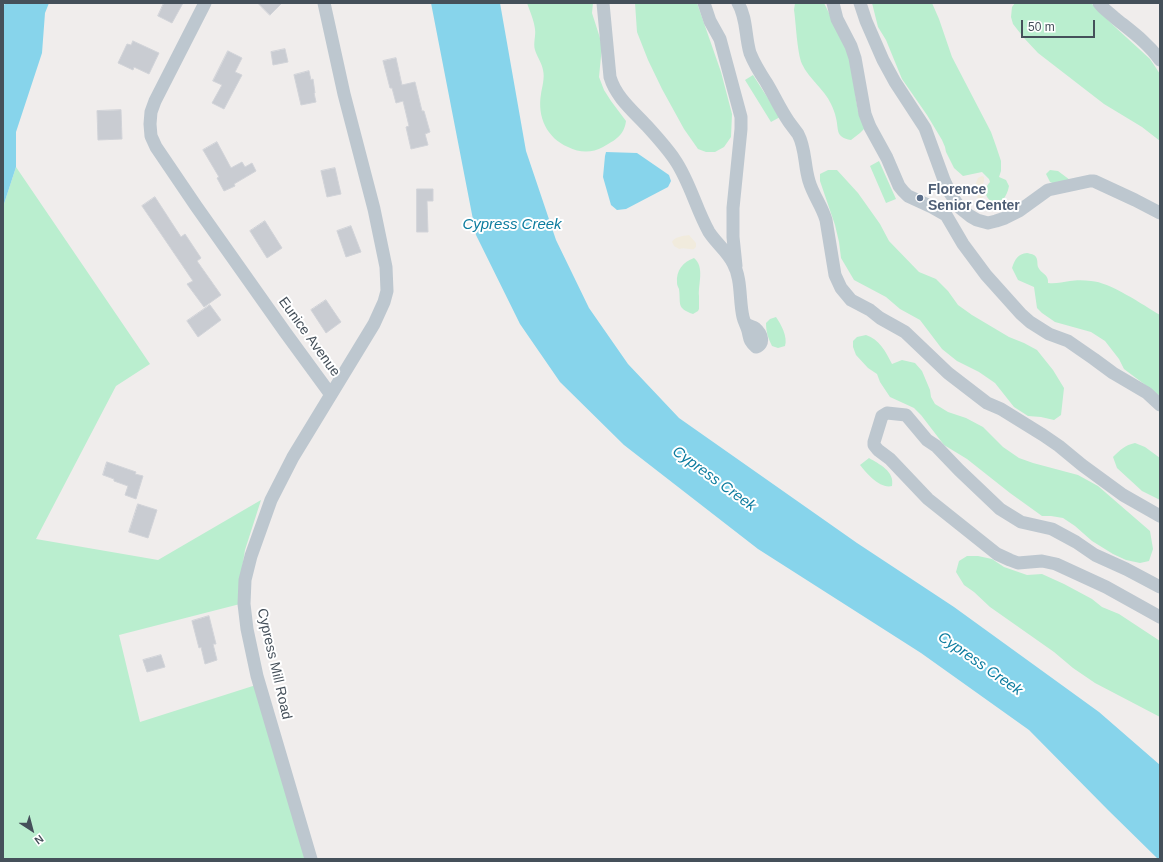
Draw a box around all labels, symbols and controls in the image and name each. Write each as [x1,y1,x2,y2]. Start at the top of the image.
scale bar [1023,12,1097,38]
text: 50 m [1028,20,1055,34]
place label: Florence Senior Center [928,182,1020,214]
marker: Florence Senior Center [915,193,925,203]
water label: Cypress Creek [462,216,562,234]
street label: Eunice Avenue [275,294,343,380]
water label: Cypress Creek [669,443,759,515]
street label: Cypress Mill Road [253,607,295,721]
water label: Cypress Creek [934,628,1026,700]
north arrow [12,810,52,850]
text: N [32,833,46,847]

